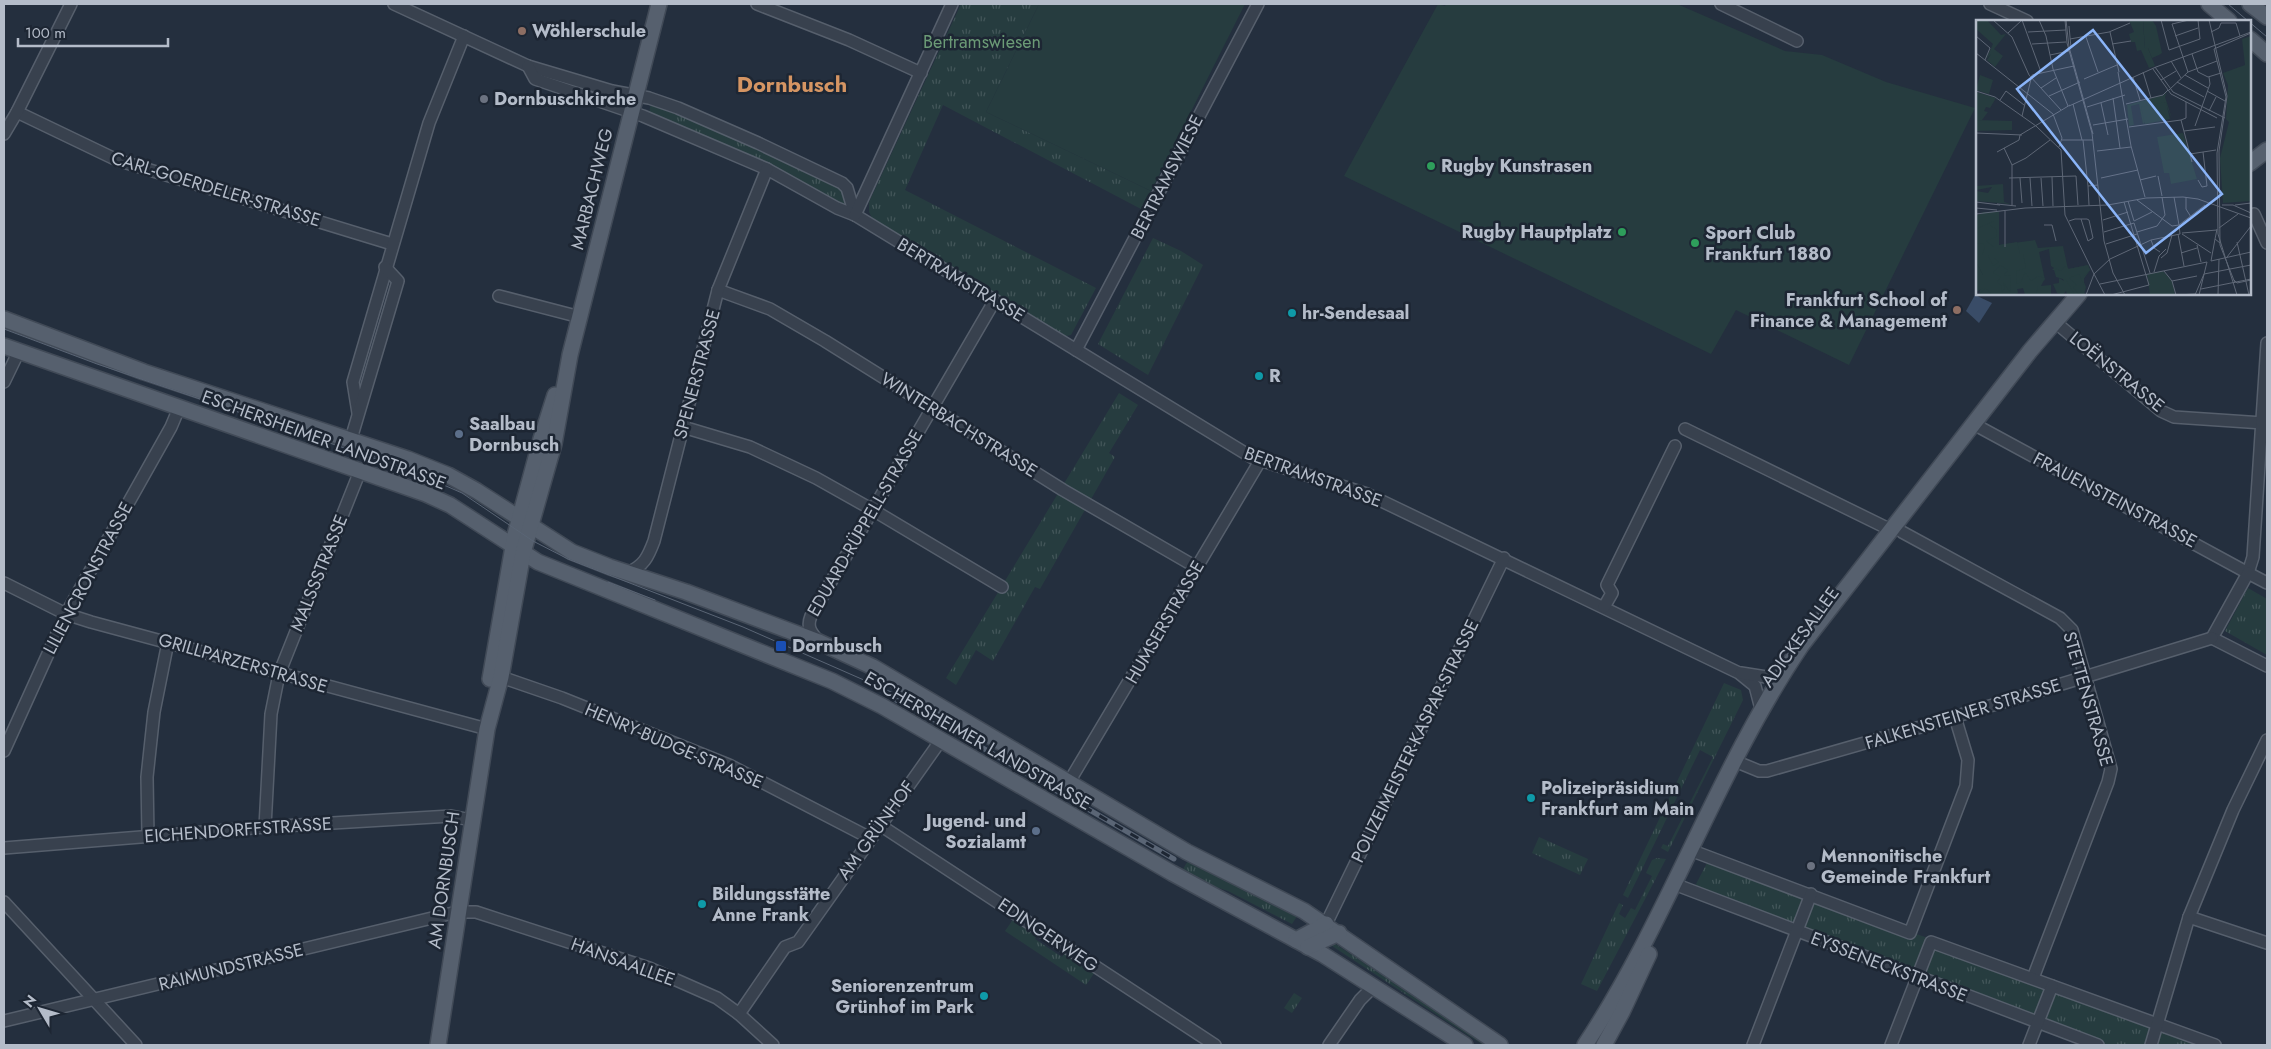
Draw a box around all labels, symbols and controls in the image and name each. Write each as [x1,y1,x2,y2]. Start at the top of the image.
scale bar [18,15,168,47]
place label: Wöhlerschule [532,18,646,44]
inset map [1976,20,2251,295]
text: 100 m [25,22,66,44]
marker: Wöhlerschule [516,25,528,37]
park label: Bertramswiesen [923,29,1041,55]
district label: Dornbusch [737,68,847,100]
place label: Dornbuschkirche [494,86,636,112]
marker: Dornbuschkirche [478,93,490,105]
street label: BERTRAMSWIESE [1124,110,1210,244]
street label: MARBACHWEG [564,125,620,253]
street label: CARL-GOERDELER-STRASSE [108,145,324,233]
place label: Rugby Kunstrasen [1441,153,1592,179]
marker: Rugby Kunstrasen [1425,160,1437,172]
place label: Rugby Hauptplatz [1462,219,1613,245]
place label: Sport Club Frankfurt 1880 [1705,220,1831,267]
marker: Rugby Hauptplatz [1616,226,1628,238]
street label: BERTRAMSTRASSE [892,232,1030,328]
marker: Sport Club Frankfurt 1880 [1689,237,1701,249]
place label: Frankfurt School of Finance & Management [1750,287,1948,334]
place label: hr-Sendesaal [1302,300,1409,326]
marker: Frankfurt School of Finance & Management [1951,304,1963,316]
street label: SPENERSTRASSE [667,306,727,442]
marker: hr-Sendesaal [1286,307,1298,319]
street label: LOËNSTRASSE [2064,326,2170,418]
place label: R [1269,363,1281,389]
street label: WINTERBACHSTRASSE [876,366,1042,484]
marker: R [1253,370,1265,382]
street label: ESCHERSHEIMER LANDSTRASSE [198,384,450,496]
place label: Saalbau Dornbusch [469,411,559,458]
street label: EDUARD-RÜPPELL-STRASSE [801,425,929,621]
marker: Saalbau Dornbusch [453,428,465,440]
street label: BERTRAMSTRASSE [1241,440,1385,514]
street label: FRAUENSTEINSTRASSE [2028,446,2202,554]
street label: LILIENCRONSTRASSE [37,497,139,659]
street label: MALSSSTRASSE [284,511,354,635]
street label: HUMSERSTRASSE [1119,556,1211,688]
street label: ADICKESALLEE [1755,581,1845,693]
street label: POLIZEIMEISTER-KASPAR-STRASSE [1345,615,1485,867]
street label: GRILLPARZERSTRASSE [155,626,331,700]
street label: STETTENSTRASSE [2056,629,2120,769]
place label: Dornbusch [792,633,882,659]
marker: Dornbusch [774,639,788,653]
street label: ESCHERSHEIMER LANDSTRASSE [860,665,1096,817]
street label: FALKENSTEINER STRASSE [1862,672,2064,756]
street label: HENRY-BUDGE-STRASSE [581,697,767,795]
street label: AM GRÜNHOF [831,775,921,885]
place label: Polizeipräsidium Frankfurt am Main [1541,775,1694,822]
marker: Polizeipräsidium Frankfurt am Main [1525,792,1537,804]
place label: Jugend- und Sozialamt [923,808,1026,855]
street label: AM DORNBUSCH [421,809,467,951]
street label: EICHENDORFFSTRASSE [143,810,333,850]
marker: Jugend- und Sozialamt [1030,825,1042,837]
place label: Mennonitische Gemeinde Frankfurt [1821,843,1991,890]
marker: Mennonitische Gemeinde Frankfurt [1805,860,1817,872]
place label: Bildungsstätte Anne Frank [711,881,830,928]
street label: EDINGERWEG [993,892,1103,978]
marker: Bildungsstätte Anne Frank [696,898,708,910]
street label: EYSSENECKSTRASSE [1807,925,1971,1009]
street label: HANSAALLEE [567,931,679,993]
street label: RAIMUNDSTRASSE [156,936,306,998]
place label: Seniorenzentrum Grünhof im Park [831,973,975,1020]
north arrow [15,984,65,1034]
text: N [18,990,41,1012]
marker: Seniorenzentrum Grünhof im Park [978,990,990,1002]

